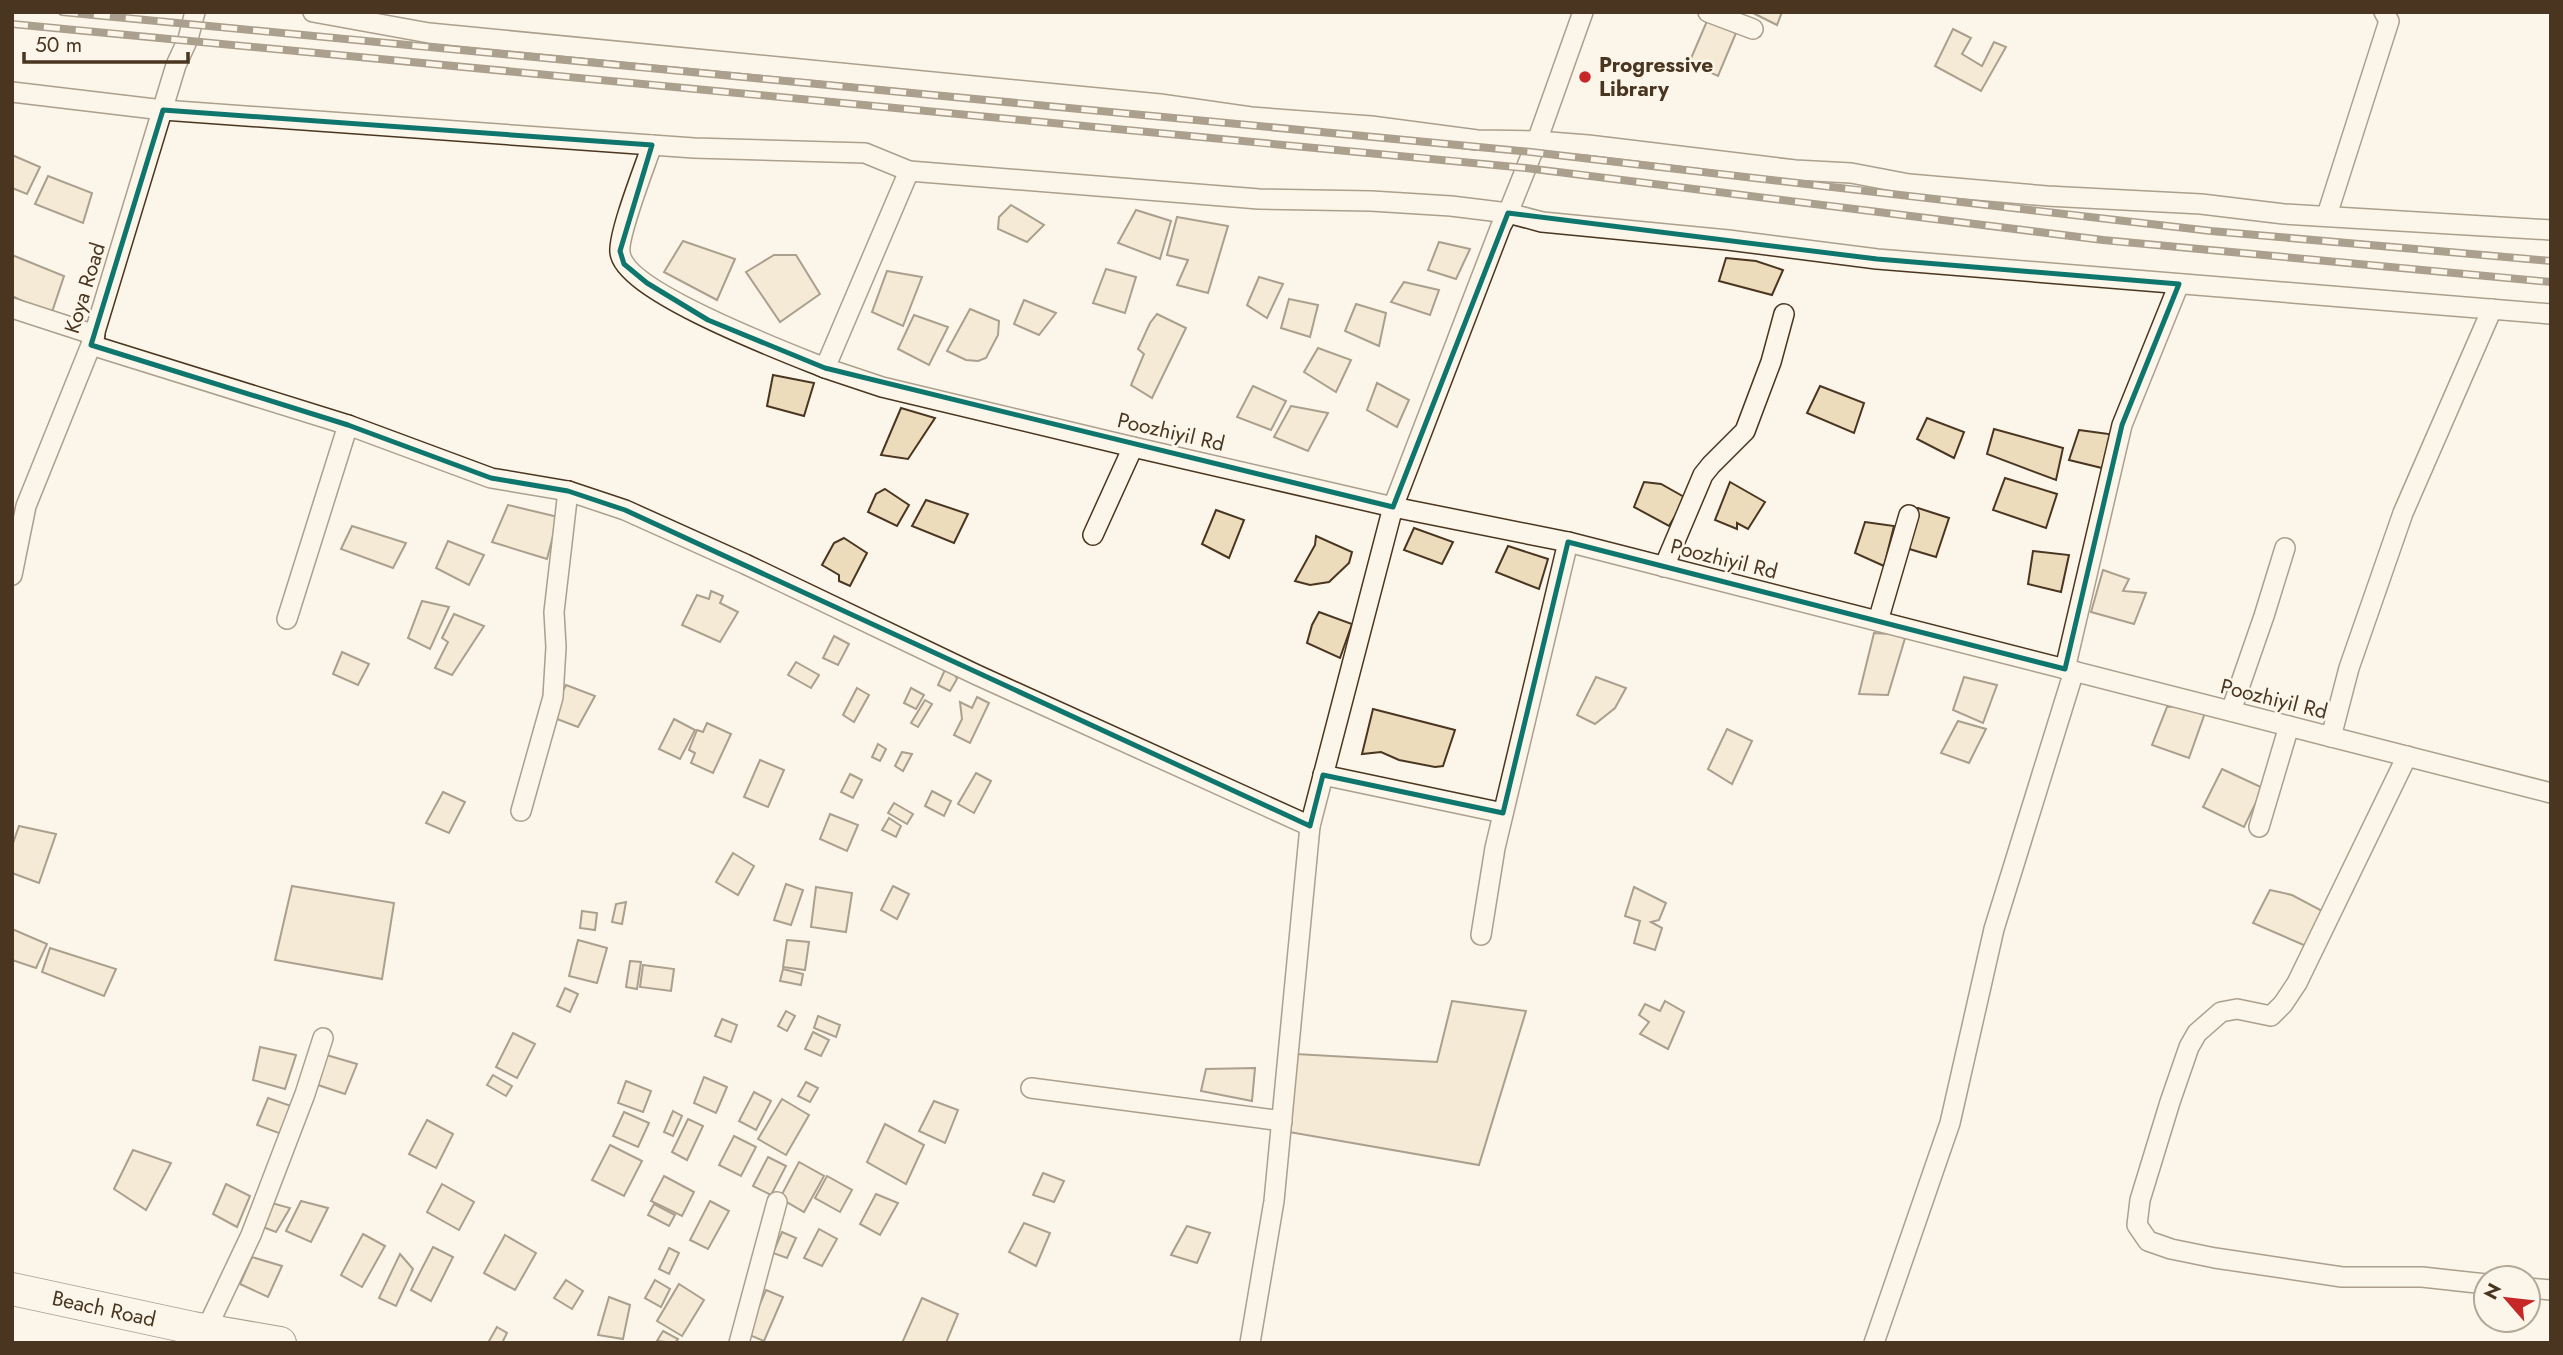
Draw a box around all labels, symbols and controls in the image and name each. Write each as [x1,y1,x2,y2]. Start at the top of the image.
scale bar [24,21,189,65]
text: 50 m [35,30,82,60]
place label: Progressive Library [1599,50,1713,104]
marker: Progressive Library [1577,69,1593,85]
street label: Koya Road [57,239,113,337]
street label: Poozhiyil Rd [1114,405,1228,459]
street label: Poozhiyil Rd [1667,531,1781,587]
street label: Poozhiyil Rd [2217,671,2331,727]
north arrow [2472,1264,2542,1334]
text: N [2477,1278,2508,1304]
street label: Beach Road [49,1283,159,1335]

